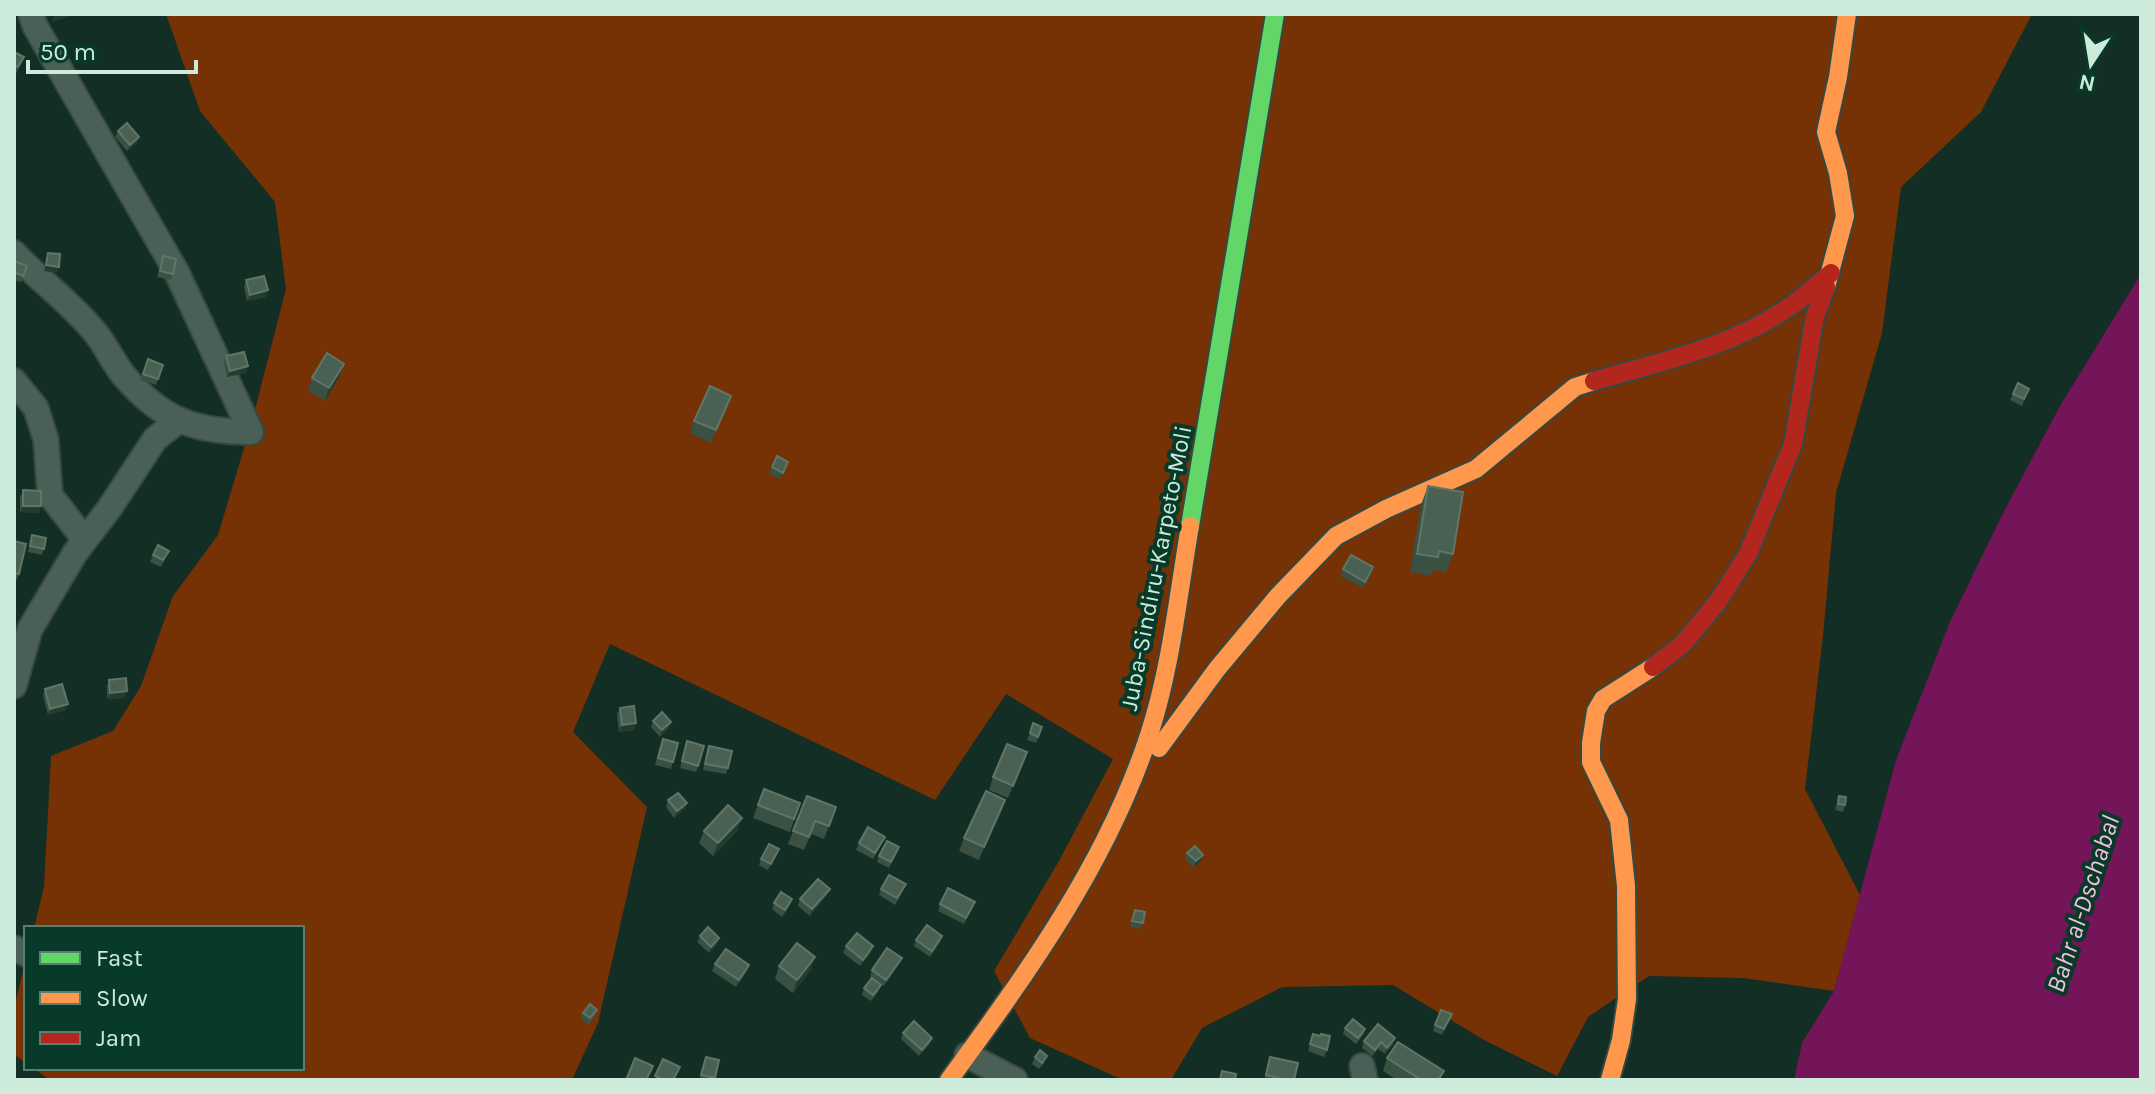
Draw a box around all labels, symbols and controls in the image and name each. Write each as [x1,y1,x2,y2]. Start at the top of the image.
scale bar [28,24,196,74]
north arrow [2051,24,2131,104]
text: 50 m [40,38,96,66]
text: N [2077,68,2097,97]
street label: Juba-Sindiru-Karpeto-Moli [1115,423,1197,713]
water label: Bahr al-Dschabal [2040,811,2126,997]
legend [24,926,304,1070]
text: Fast [96,944,143,972]
text: Slow [96,984,148,1012]
text: Jam [96,1024,141,1052]

